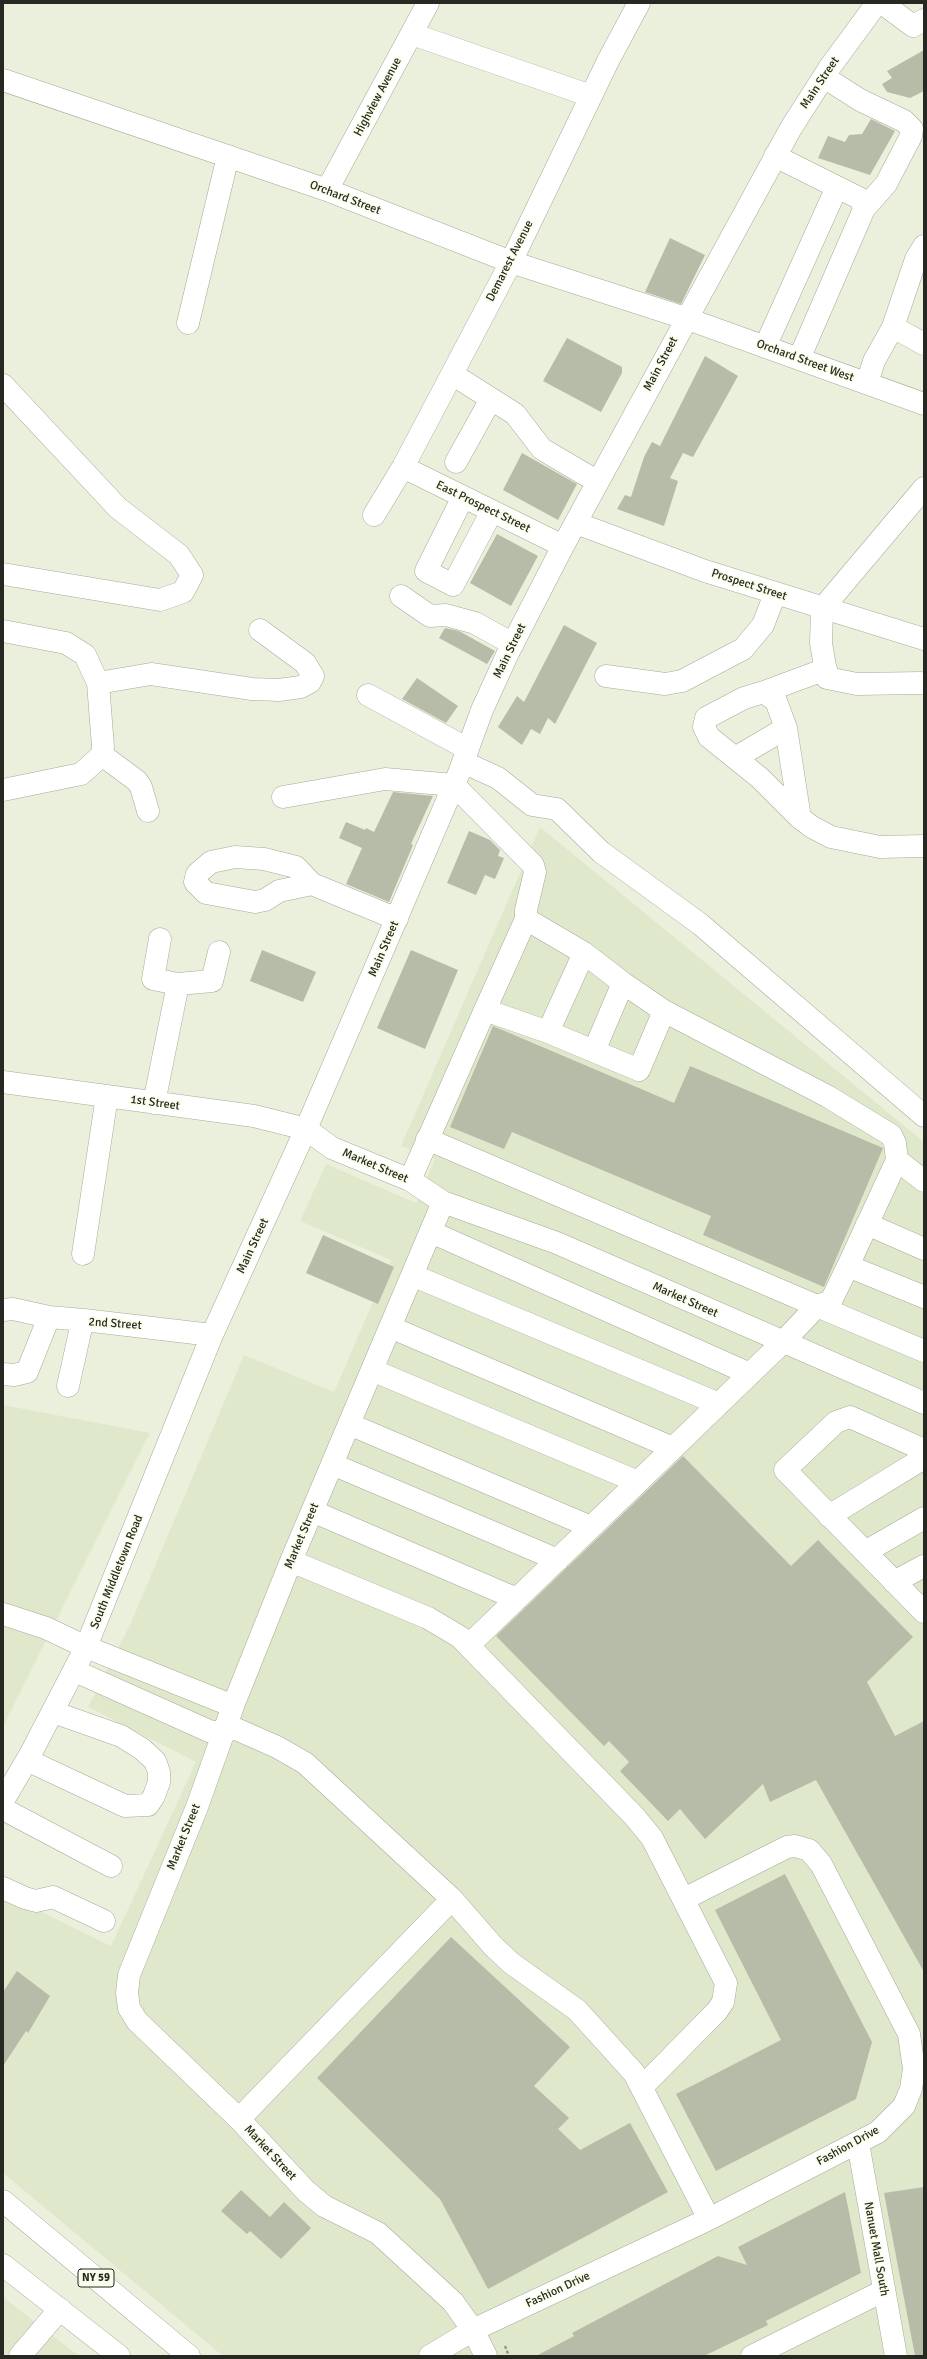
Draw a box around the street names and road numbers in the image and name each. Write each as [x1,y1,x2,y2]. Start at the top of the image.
street label: Main Street [797,54,843,112]
street label: Highview Avenue [351,55,405,139]
street label: Orchard Street [307,178,383,218]
street label: Demarest Avenue [483,218,537,304]
street label: Main Street [641,334,681,394]
street label: Orchard Street West [754,337,856,385]
street label: East Prospect Street [433,478,533,536]
street label: Prospect Street [709,566,789,604]
street label: Main Street [490,621,530,681]
street label: Main Street [366,919,402,979]
street label: 1st Street [129,1092,181,1114]
street label: Market Street [340,1146,410,1186]
street label: Main Street [234,1216,272,1276]
street label: Market Street [650,1279,720,1321]
street label: 2nd Street [88,1315,142,1333]
street label: Market Street [282,1501,322,1571]
street label: South Middletown Road [88,1513,146,1631]
street label: Market Street [164,1802,204,1872]
street label: Market Street [241,2122,299,2184]
street label: Fashion Drive [814,2123,882,2169]
street label: Nanuet Mall South [861,2201,891,2297]
road number: NY 59 [78,2269,114,2287]
street label: Fashion Drive [524,2269,592,2311]

